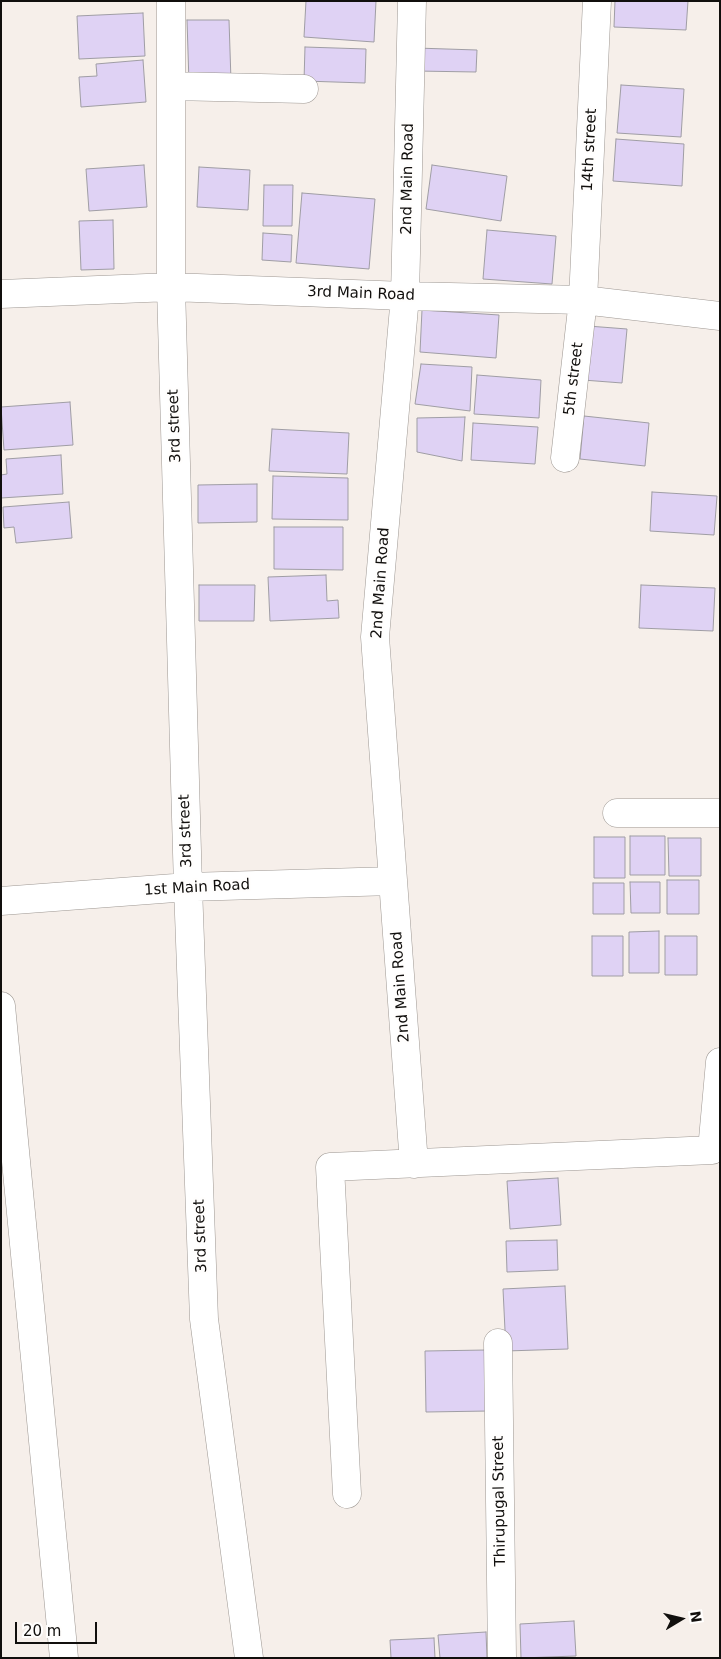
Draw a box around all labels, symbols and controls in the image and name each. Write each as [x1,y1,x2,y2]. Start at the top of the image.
street label: 14th street [579,108,601,192]
street label: 2nd Main Road [398,123,418,235]
street label: 3rd Main Road [307,283,415,305]
street label: 5th street [561,341,587,417]
street label: 3rd street [165,389,185,463]
street label: 2nd Main Road [368,527,394,639]
street label: 3rd street [176,794,196,868]
street label: 1st Main Road [143,876,251,900]
street label: 2nd Main Road [388,931,414,1043]
street label: 3rd street [191,1199,211,1273]
street label: Thirupugal Street [490,1435,510,1567]
north arrow [656,1594,706,1644]
text: N [687,1610,705,1624]
scale bar [18,1612,100,1644]
text: 20 m [23,1622,61,1640]

